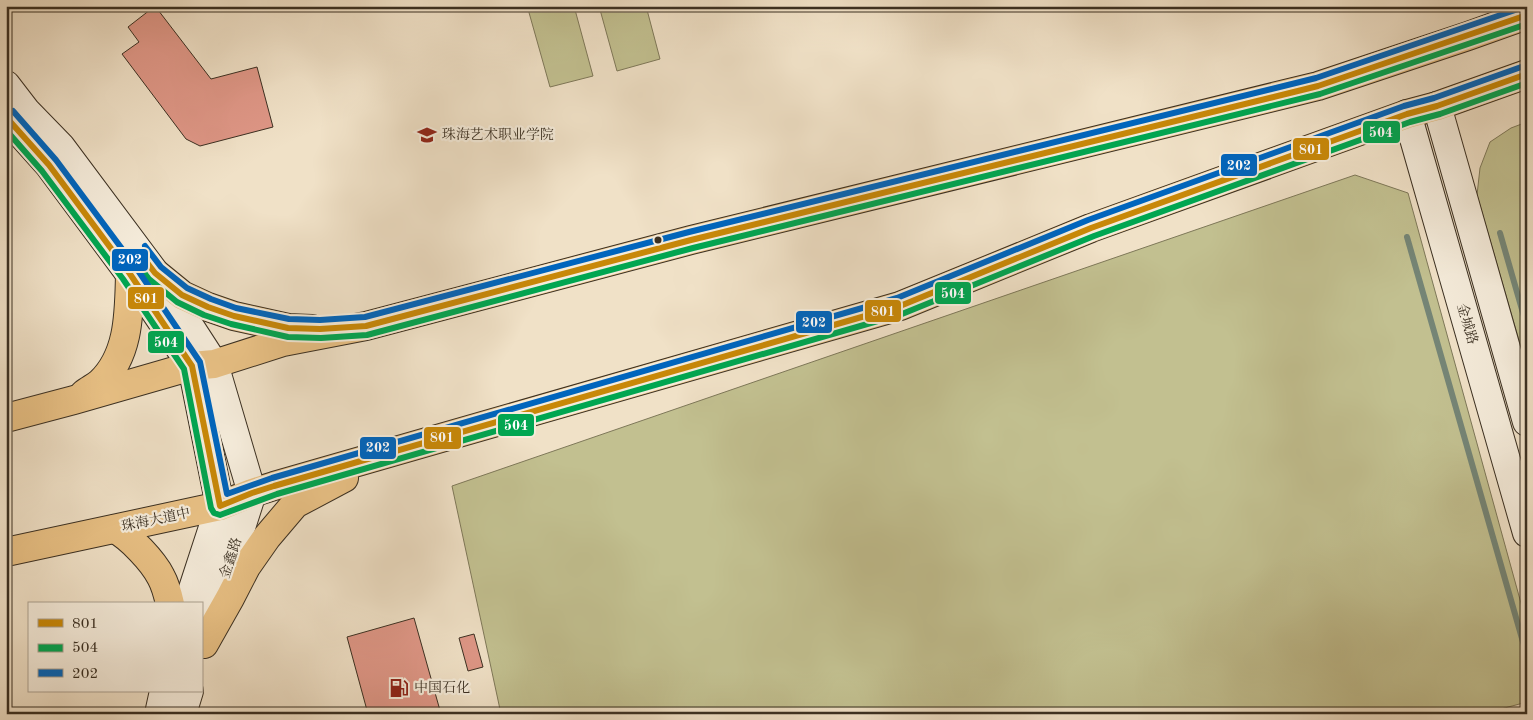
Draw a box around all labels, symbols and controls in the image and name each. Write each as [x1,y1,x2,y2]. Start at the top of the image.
line badge: 504 [1362,120,1401,144]
school or university icon: 珠海艺术职业学院 [416,124,438,146]
text: 504 [1369,126,1393,140]
place label: 珠海艺术职业学院 [442,127,554,142]
line badge: 801 [1292,137,1330,161]
text: 801 [1299,143,1323,157]
line badge: 202 [1220,153,1258,177]
text: 202 [1227,159,1251,173]
unlabelled marker [653,235,663,245]
line badge: 202 [111,248,149,272]
text: 202 [118,253,142,267]
line badge: 504 [934,281,972,305]
line badge: 801 [127,286,165,310]
text: 504 [941,287,965,301]
text: 801 [134,292,158,306]
line badge: 801 [864,299,902,323]
street label: 金城路 [1454,302,1480,346]
text: 801 [871,305,895,319]
line badge: 202 [795,310,833,334]
text: 202 [802,316,826,330]
line badge: 504 [147,330,185,354]
text: 504 [154,336,178,350]
line badge: 504 [497,413,535,437]
text: 504 [504,419,528,433]
line badge: 801 [423,426,462,450]
text: 801 [430,431,454,445]
line badge: 202 [359,436,397,460]
text: 202 [366,441,390,455]
street label: 珠海大道中 [120,505,192,534]
street label: 金鑫路 [217,536,244,580]
legend [28,602,202,692]
text: 801 [72,617,98,632]
text: 504 [72,641,98,656]
text: 202 [72,667,98,682]
fuel station icon: 中国石化 [388,677,410,699]
place label: 中国石化 [414,680,470,695]

